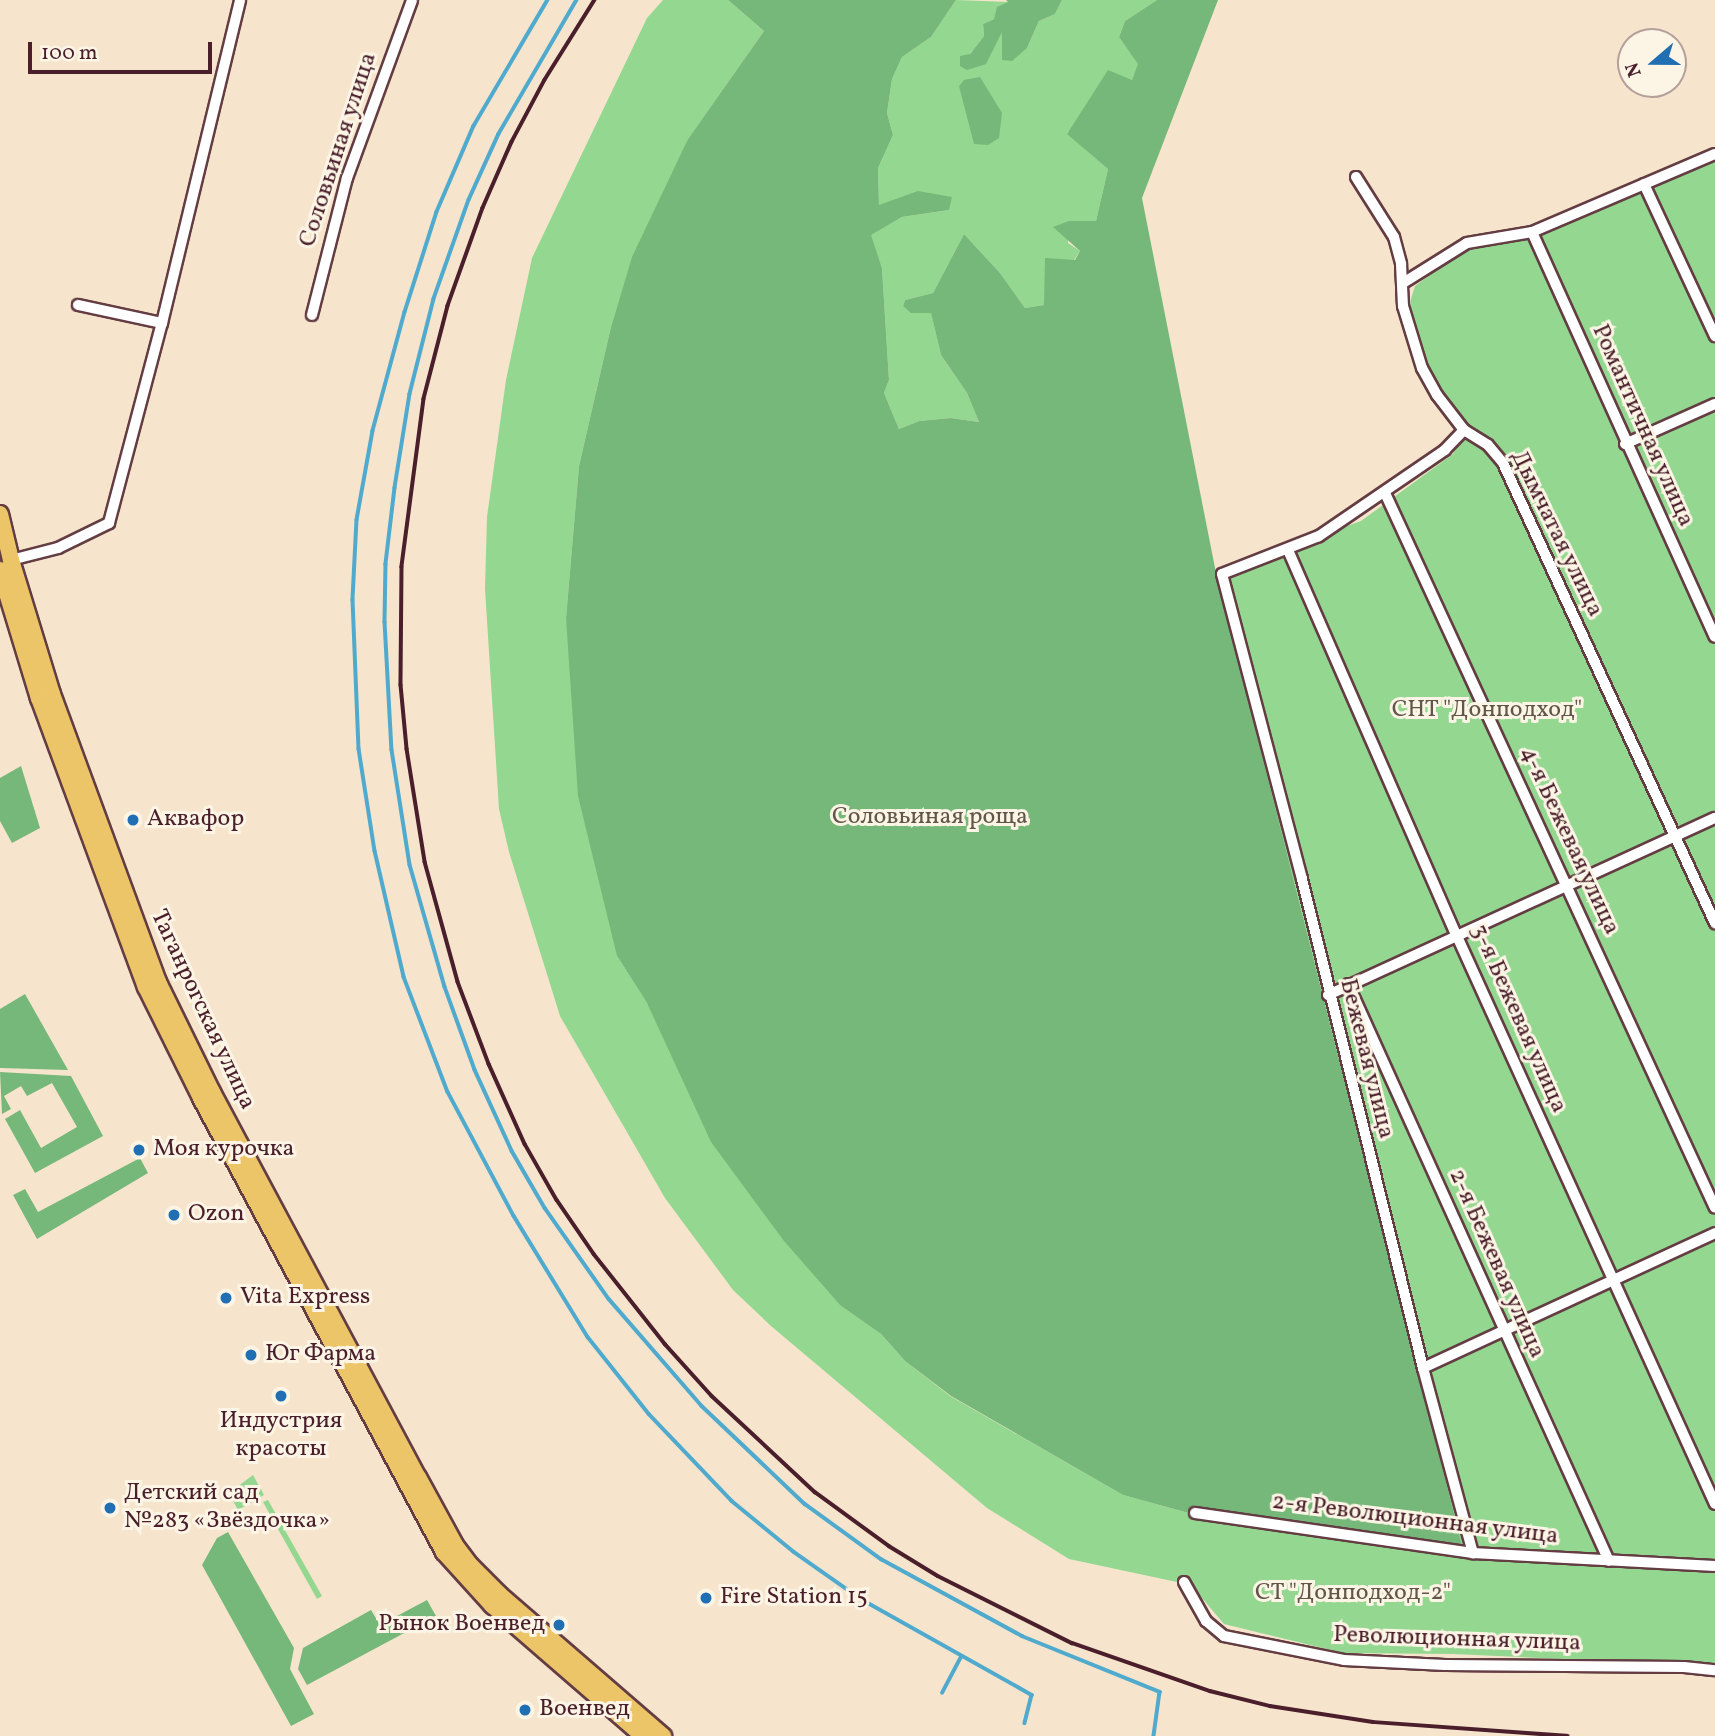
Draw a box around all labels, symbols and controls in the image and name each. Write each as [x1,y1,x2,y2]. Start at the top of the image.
scale bar [32,28,215,72]
north arrow [1617,28,1687,98]
text: 100 m [41,39,98,68]
street label: Соловьиная улица [294,49,384,251]
text: N [1620,59,1649,80]
street label: Романтичная улица [1584,320,1700,532]
street label: Дымчатая улица [1503,446,1609,622]
park label: СНТ "Донподход" [1391,697,1583,725]
street label: 4-я Бежевая улица [1513,742,1625,940]
park label: Соловьиная роща [832,804,1028,832]
place label: Аквафор [147,806,244,834]
marker: Аквафор [125,812,141,828]
street label: Таганрогская улица [143,905,261,1115]
street label: 3-я Бежевая улица [1463,920,1573,1118]
street label: Бежевая улица [1332,976,1400,1142]
place label: Моя курочка [153,1136,295,1164]
marker: Моя курочка [131,1142,147,1158]
street label: 2-я Бежевая улица [1441,1165,1551,1363]
place label: Ozon [188,1201,245,1229]
marker: Ozon [166,1207,182,1223]
place label: Vita Express [240,1284,370,1312]
marker: Vita Express [218,1290,234,1306]
place label: Юг Фарма [265,1341,377,1369]
marker: Юг Фарма [243,1347,259,1363]
marker: Индустрия красоты [273,1388,289,1404]
place label: Индустрия красоты [220,1408,342,1464]
place label: Детский сад №283 «Звёздочка» [124,1480,330,1536]
street label: 2-я Революционная улица [1270,1488,1560,1552]
marker: Детский сад №283 «Звёздочка» [102,1500,118,1516]
park label: СТ "Донподход-2" [1255,1580,1451,1608]
place label: Fire Station 15 [720,1584,868,1612]
marker: Fire Station 15 [698,1590,714,1606]
place label: Рынок Военвед [378,1611,545,1639]
marker: Рынок Военвед [551,1617,567,1633]
street label: Революционная улица [1332,1621,1582,1659]
place label: Военвед [539,1696,630,1724]
marker: Военвед [517,1702,533,1718]

